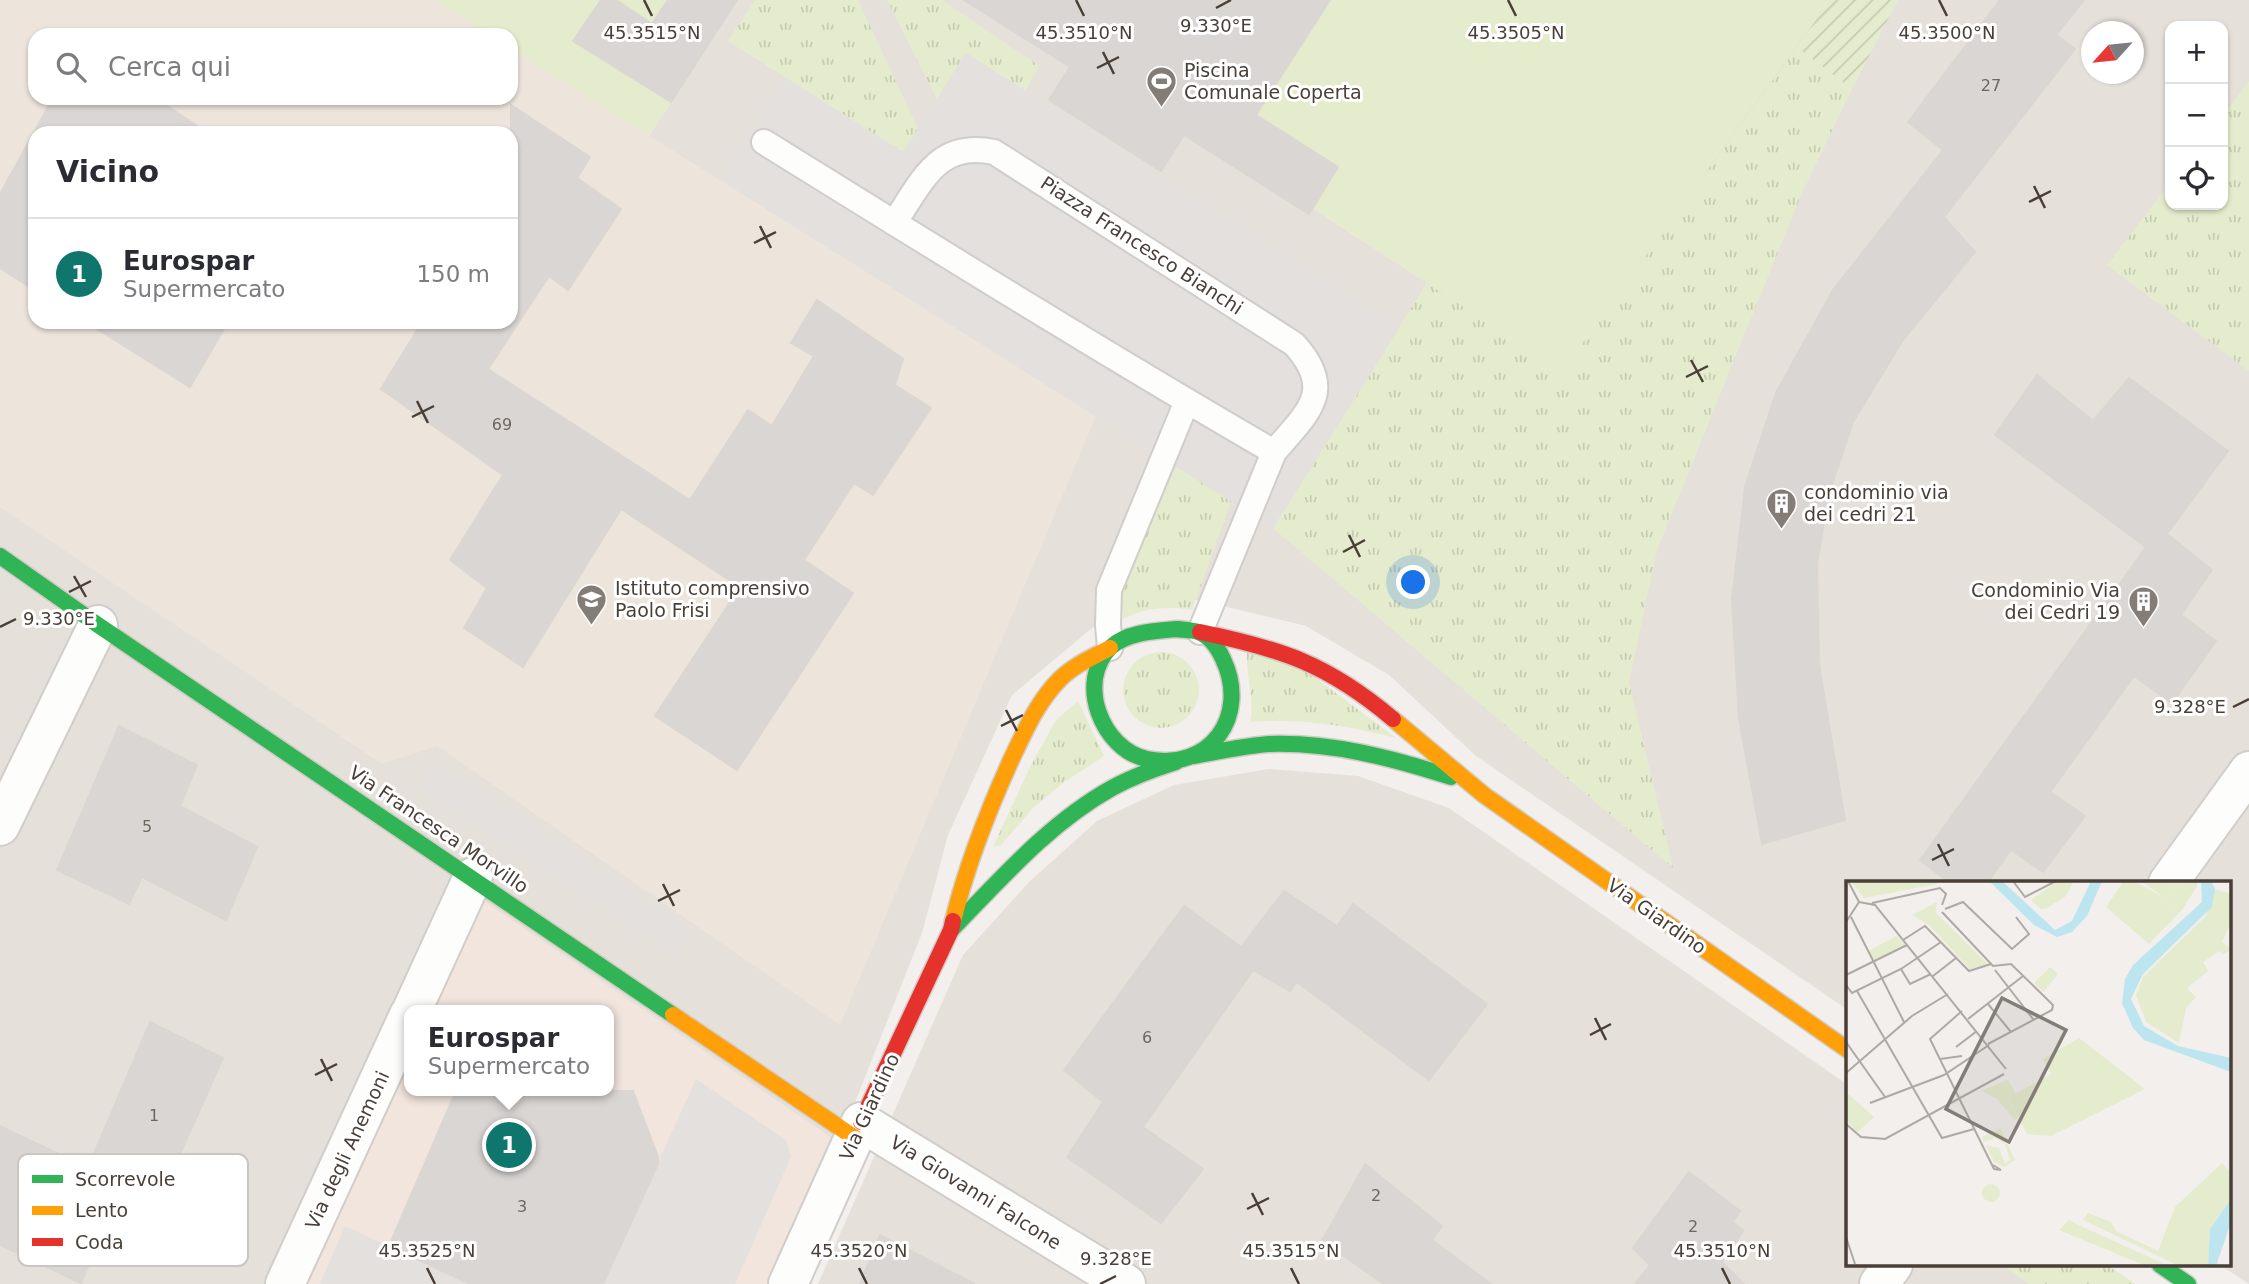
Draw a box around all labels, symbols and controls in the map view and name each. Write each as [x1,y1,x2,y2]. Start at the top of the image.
text: 9.330°E [1180,15,1252,36]
north arrow [2081,21,2144,84]
map controls [2165,21,2228,210]
button: + [2165,21,2228,84]
text: 45.3515°N [604,22,700,43]
text: 45.3510°N [1036,22,1132,43]
text: 45.3505°N [1468,22,1564,43]
text: 45.3500°N [1899,22,1995,43]
search box [28,28,518,105]
icon: search [52,48,90,86]
text: Cerca qui [108,52,231,82]
place label: Piscina Comunale Coperta [1184,59,1362,103]
sports icon: Piscina Comunale Coperta [1144,64,1178,108]
house number: 27 [1981,76,2001,95]
button: − [2165,84,2228,147]
button: locate [2165,147,2228,210]
text: Vicino [56,154,159,189]
street label: Piazza Francesco Bianchi [1037,171,1247,319]
text: Eurospar [123,246,254,276]
text: 1 [71,261,87,287]
text: 150 m [416,261,490,287]
text: Supermercato [123,276,285,302]
house number: 69 [492,415,512,434]
place label: condominio via dei cedri 21 [1804,481,1949,525]
building icon: condominio via dei cedri 21 [1764,486,1798,530]
your location [1396,565,1430,599]
place label: Istituto comprensivo Paolo Frisi [615,577,810,621]
place label: Condominio Via dei Cedri 19 [1971,579,2120,623]
school or university icon: Istituto comprensivo Paolo Frisi [575,582,609,626]
building icon: Condominio Via dei Cedri 19 [2126,584,2160,628]
text: 9.330°E [23,608,95,629]
text: 9.328°E [2154,696,2226,717]
street label: Via Francesca Morvillo [345,761,533,897]
house number: 5 [142,817,152,836]
street label: Via Giardino [1603,874,1711,958]
inset map [1846,881,2232,1266]
popup [404,1005,614,1096]
text: Eurospar [428,1023,559,1053]
house number: 6 [1142,1028,1152,1047]
street label: Via Giardino [835,1050,903,1164]
text: Supermercato [428,1053,590,1079]
street label: Via degli Anemoni [301,1067,393,1233]
house number: 1 [149,1106,159,1125]
pin: 1 [486,1119,532,1171]
street label: Via Giovanni Falcone [886,1130,1066,1254]
legend [18,1154,248,1266]
text: Scorrevole [75,1168,176,1190]
house number: 2 [1371,1186,1381,1205]
house number: 3 [517,1197,527,1216]
text: Lento [75,1199,128,1221]
house number: 2 [1688,1217,1698,1236]
text: Coda [75,1231,124,1253]
text: 45.3525°N [379,1240,475,1261]
text: 45.3520°N [811,1240,907,1261]
text: 45.3515°N [1243,1240,1339,1261]
text: 45.3510°N [1674,1240,1770,1261]
text: 9.328°E [1080,1248,1152,1269]

